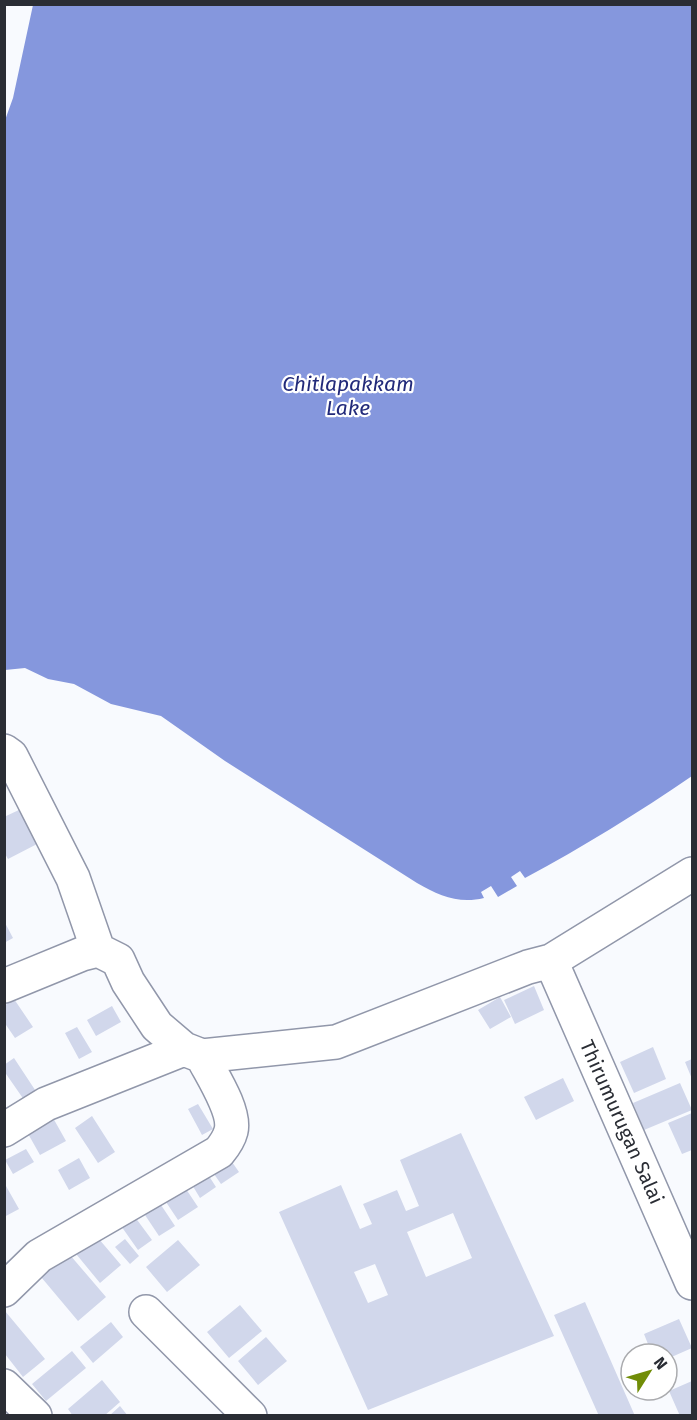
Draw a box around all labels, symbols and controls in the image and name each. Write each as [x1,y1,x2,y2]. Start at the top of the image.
water label: Chitlapakkam Lake [282,371,414,421]
street label: Thirumurugan Salai [575,1036,669,1208]
north arrow [619,1342,679,1402]
text: N [650,1353,671,1373]

